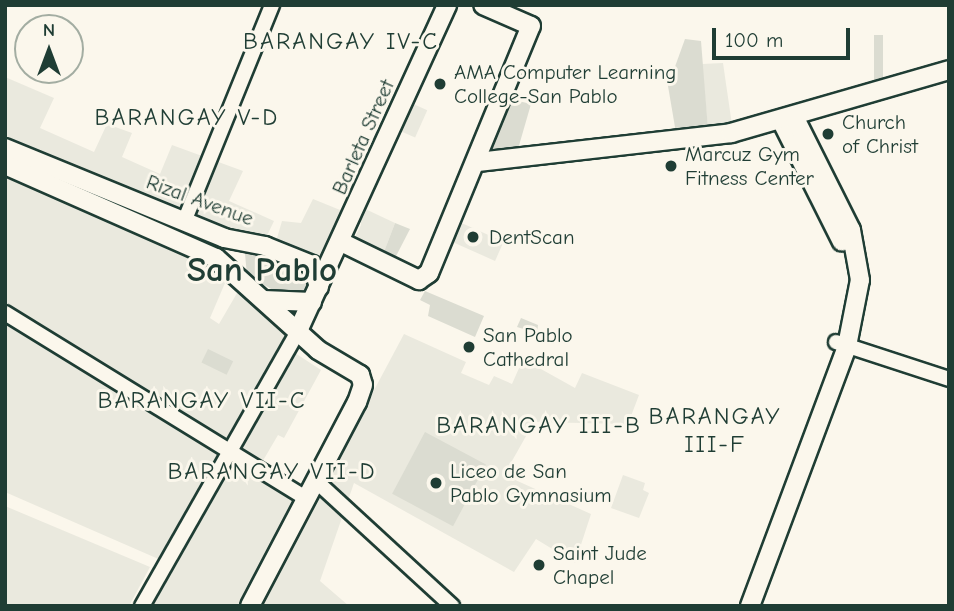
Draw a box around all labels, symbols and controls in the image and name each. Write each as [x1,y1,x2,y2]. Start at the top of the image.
north arrow [14,14,84,84]
scale bar [716,14,854,58]
text: N [43,19,55,41]
district label: BARANGAY IV-C [245,28,437,56]
text: 100 m [725,28,783,52]
place label: AMA Computer Learning College-San Pablo [454,59,676,109]
street label: Barleta Street [326,76,400,198]
marker: AMA Computer Learning College-San Pablo [432,76,448,92]
district label: BARANGAY V-D [96,104,278,132]
place label: Church of Christ [842,109,918,159]
marker: Church of Christ [820,126,836,142]
place label: Marcuz Gym Fitness Center [685,141,814,191]
marker: Marcuz Gym Fitness Center [663,158,679,174]
street label: Rizal Avenue [143,169,257,231]
place label: DentScan [489,224,575,250]
marker: DentScan [463,227,483,247]
district label: San Pablo [187,249,337,291]
place label: San Pablo Cathedral [483,322,573,372]
marker: San Pablo Cathedral [461,339,477,355]
district label: BARANGAY VII-C [99,387,305,415]
district label: BARANGAY III-F [650,403,780,459]
district label: BARANGAY III-B [438,412,640,440]
district label: BARANGAY VII-D [169,458,375,486]
place label: Liceo de San Pablo Gymnasium [450,458,612,508]
marker: Liceo de San Pablo Gymnasium [428,475,444,491]
place label: Saint Jude Chapel [553,540,647,590]
marker: Saint Jude Chapel [531,557,547,573]

